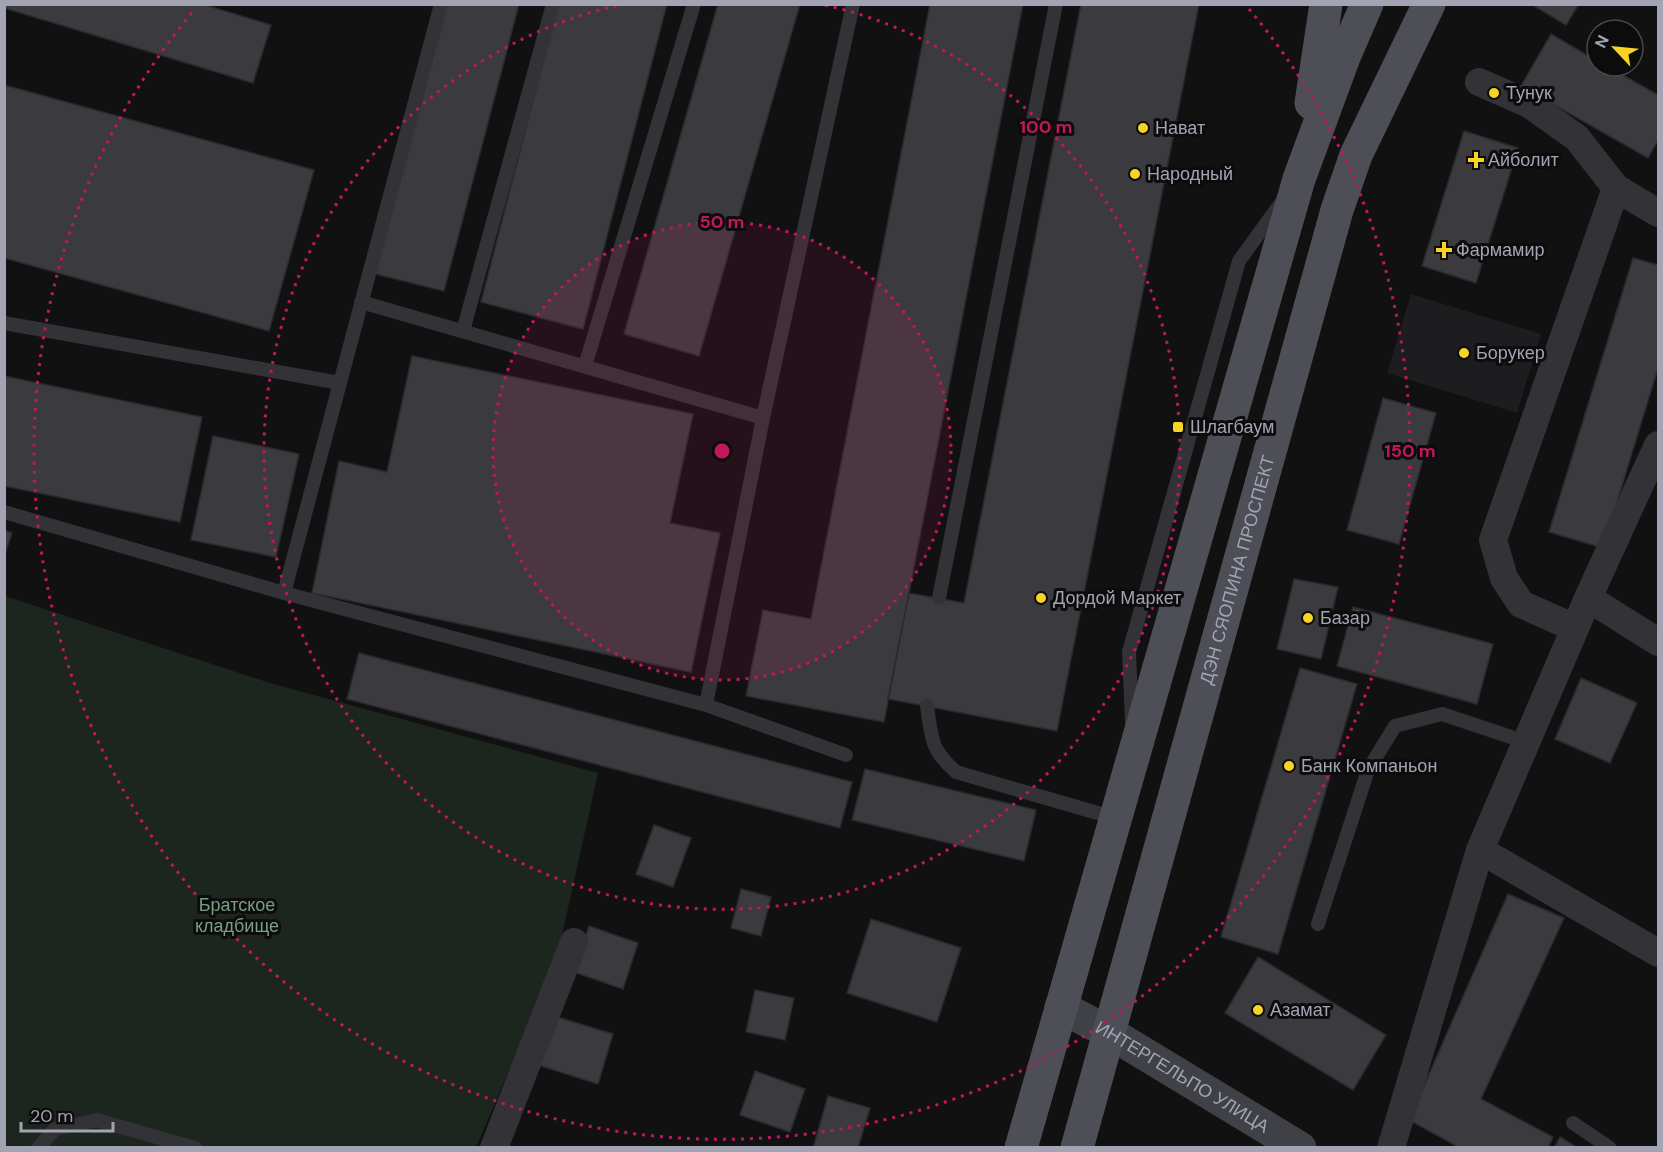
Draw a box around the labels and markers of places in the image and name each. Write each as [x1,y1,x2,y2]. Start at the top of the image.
place label: Тунук [1506,81,1552,105]
marker: Тунук [1487,86,1501,100]
place label: Нават [1155,116,1205,140]
marker: Нават [1136,121,1150,135]
place label: Айболит [1488,148,1559,172]
marker: Айболит [1469,153,1483,167]
place label: Народный [1147,162,1233,186]
marker: Народный [1128,167,1142,181]
place label: Фармамир [1456,238,1545,262]
marker: Фармамир [1437,243,1451,257]
place label: Борукер [1476,341,1545,365]
marker: Борукер [1457,346,1471,360]
place label: Шлагбаум [1190,415,1274,439]
marker: Шлагбаум [1171,420,1185,434]
centre of rings [712,441,732,461]
place label: Дордой Маркет [1053,586,1181,610]
marker: Дордой Маркет [1034,591,1048,605]
place label: Базар [1320,606,1370,630]
marker: Базар [1301,611,1315,625]
place label: Банк Компаньон [1301,754,1437,778]
marker: Банк Компаньон [1282,759,1296,773]
place label: Азамат [1270,998,1331,1022]
marker: Азамат [1251,1003,1265,1017]

